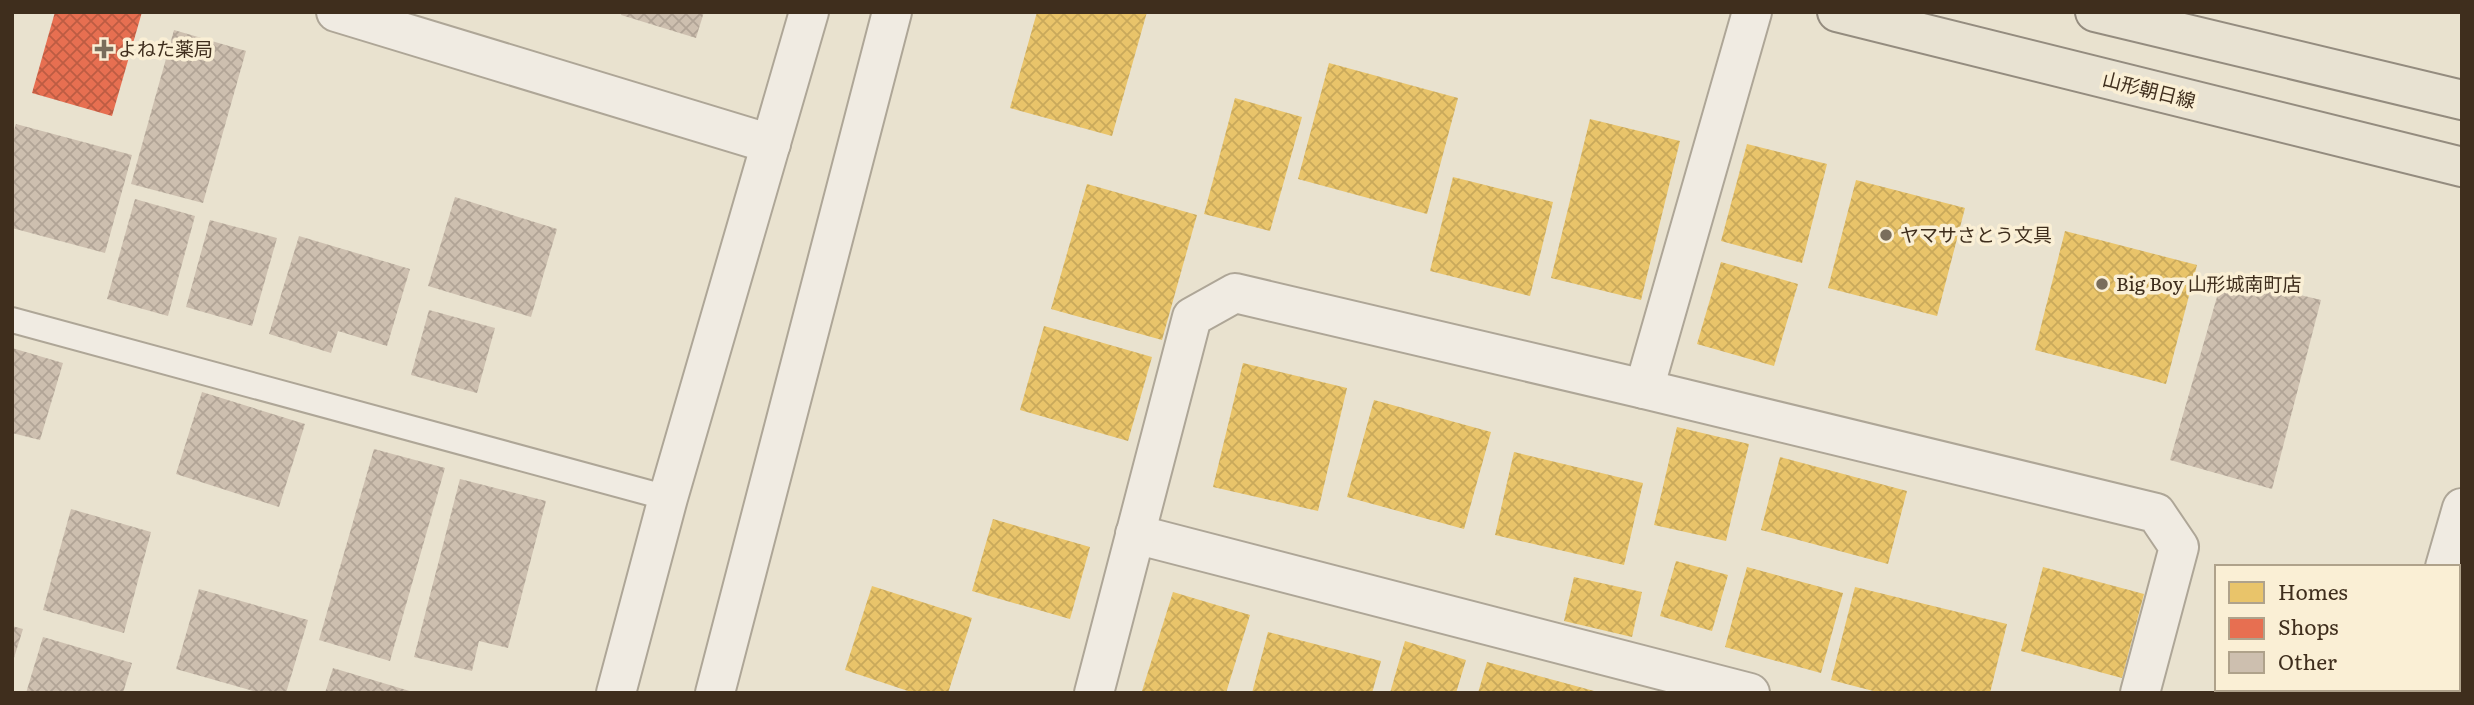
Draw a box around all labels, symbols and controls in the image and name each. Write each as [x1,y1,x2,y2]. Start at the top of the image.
place label: よねた薬局 [118,34,213,62]
marker: よねた薬局 [96,41,112,57]
street label: 山形朝日線 [2100,64,2199,114]
place label: ヤマサさとう文具 [1900,220,2052,248]
marker: ヤマサさとう文具 [1878,227,1894,243]
place label: Big Boy 山形城南町店 [2116,269,2301,297]
marker: Big Boy 山形城南町店 [2094,276,2110,292]
legend [2215,565,2460,691]
text: Homes [2278,575,2348,606]
text: Shops [2278,610,2339,641]
text: Other [2278,645,2337,676]

